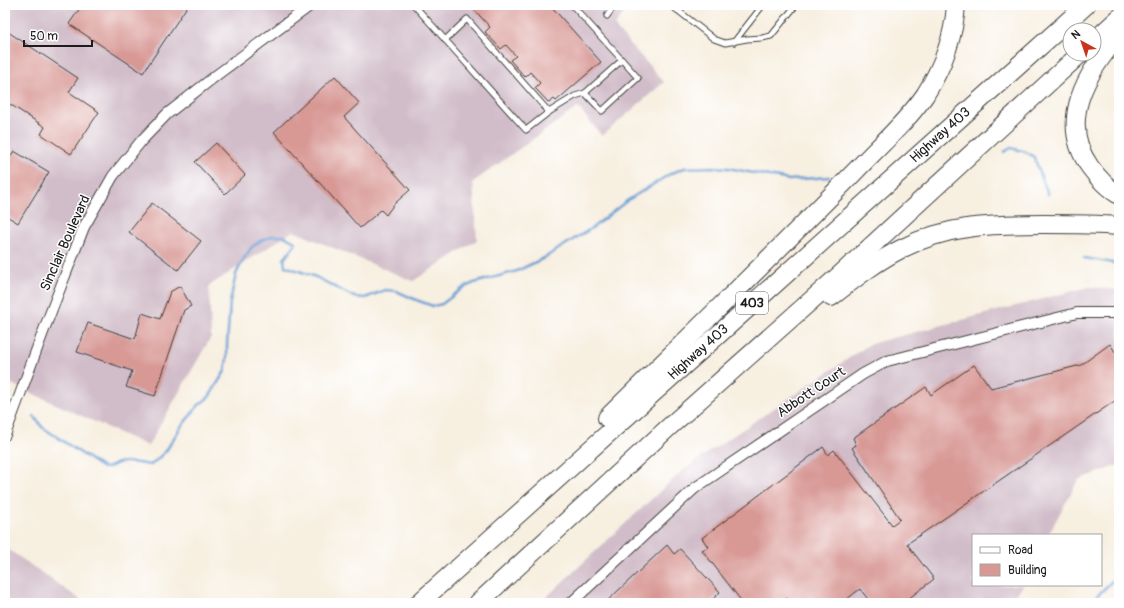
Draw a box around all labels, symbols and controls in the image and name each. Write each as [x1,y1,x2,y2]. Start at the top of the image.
scale bar [24,22,92,48]
north arrow [1062,22,1102,62]
text: N [1069,27,1083,42]
text: 50 m [30,29,58,44]
street label: Highway 403 [906,103,974,167]
street label: Sinclair Boulevard [36,192,94,294]
road number: 403 [736,292,768,314]
street label: Highway 403 [664,320,732,384]
street label: Abbott Court [774,363,849,421]
legend [972,534,1102,586]
text: Road [1008,543,1033,558]
text: Building [1008,563,1047,578]

